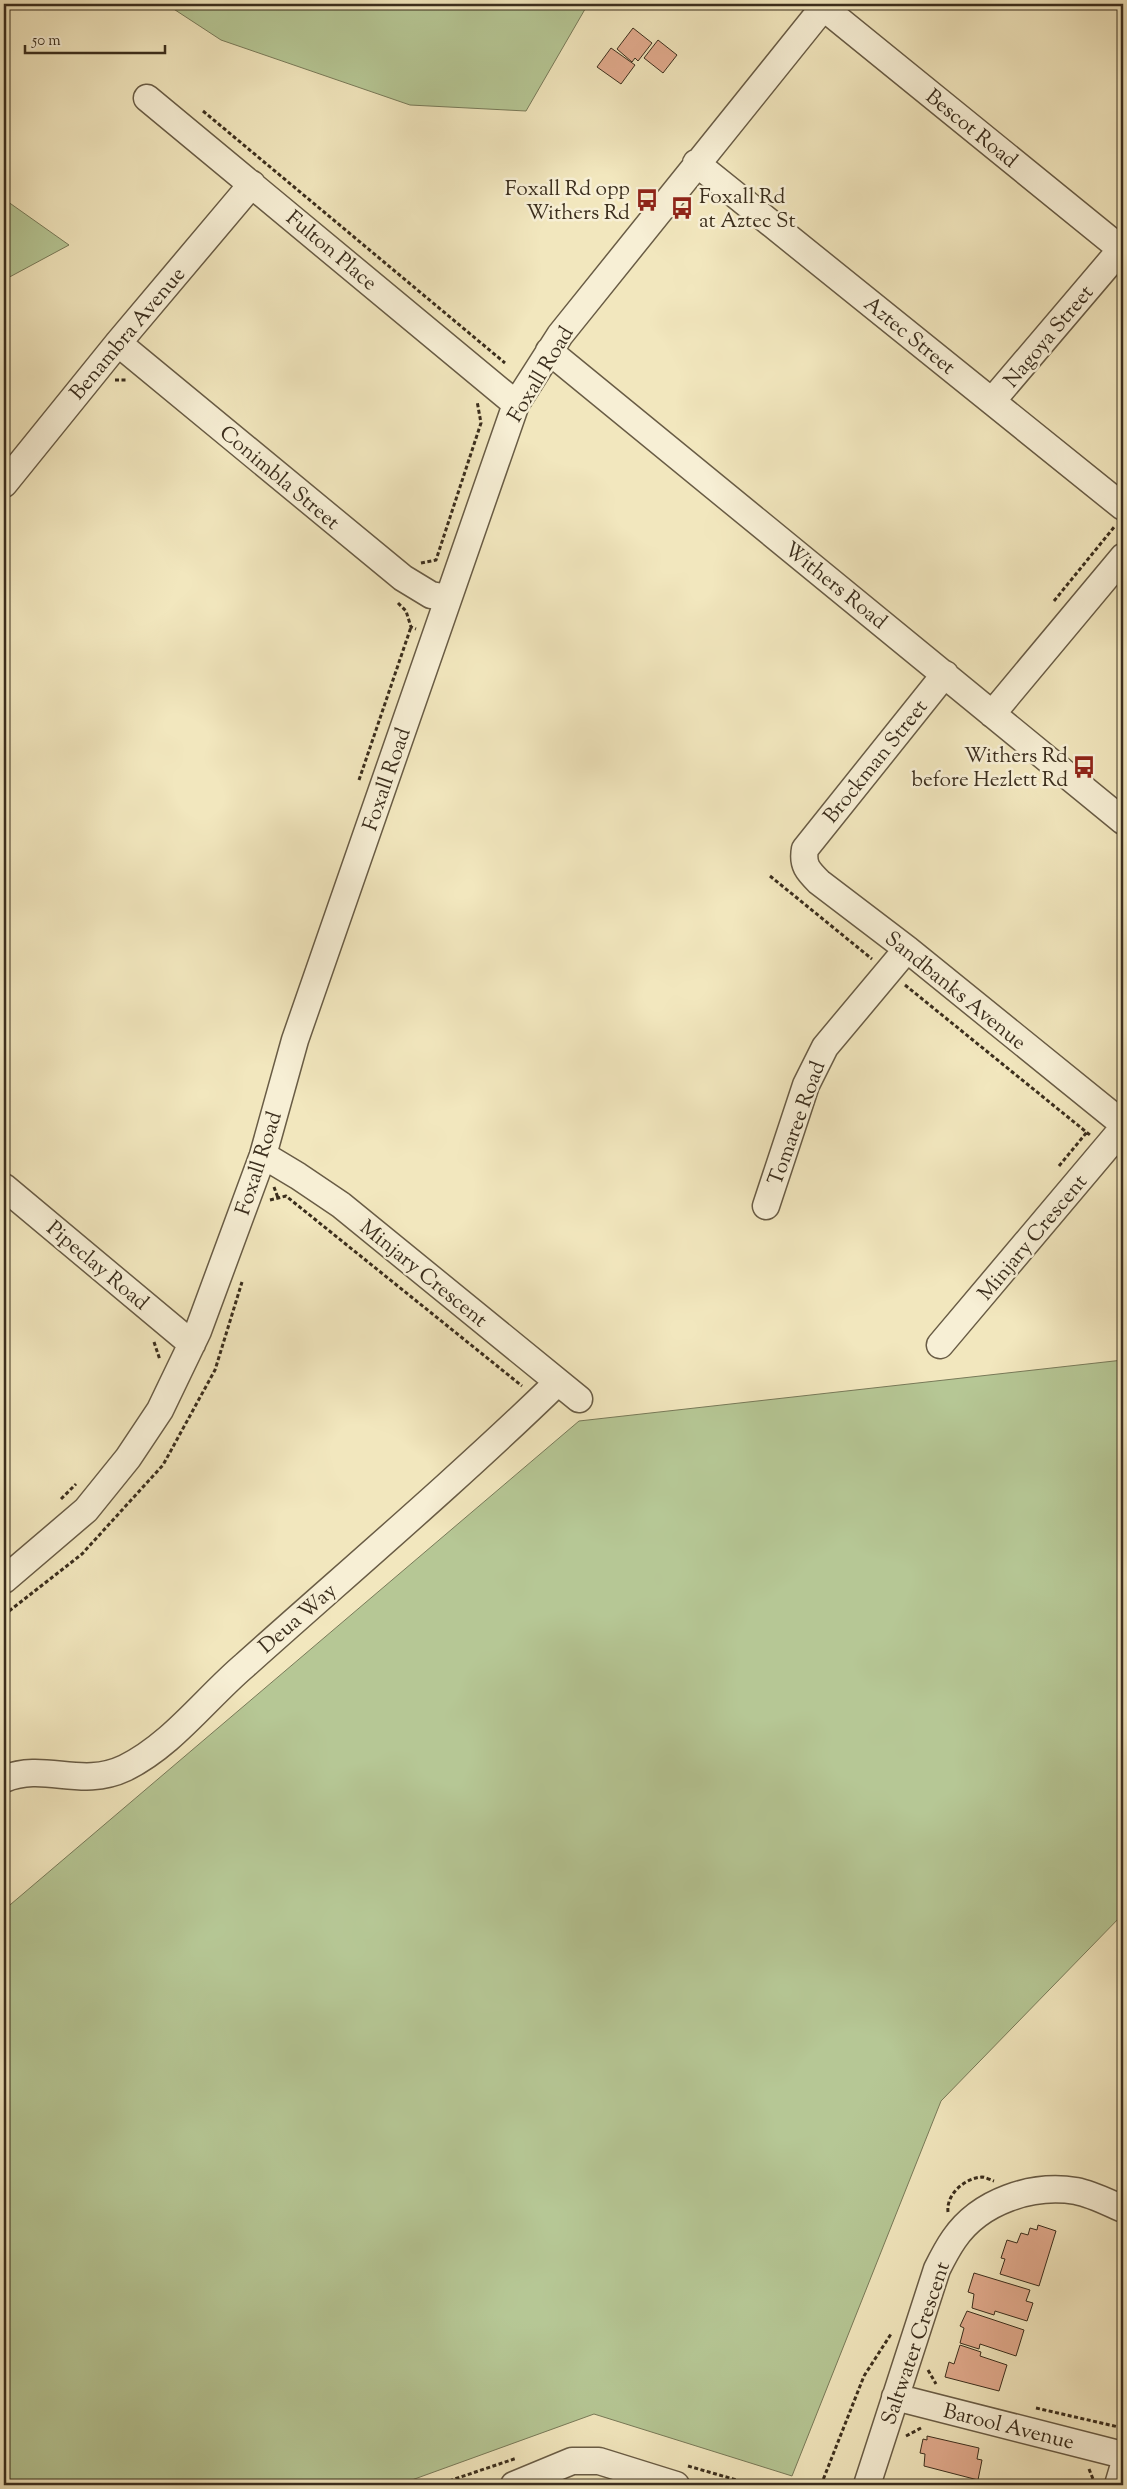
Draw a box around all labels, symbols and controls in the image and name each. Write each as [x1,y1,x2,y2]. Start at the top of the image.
scale bar [25,22,165,54]
text: 50 m [31,31,61,52]
street label: Bescot Road [918,83,1023,176]
place label: Foxall Rd opp Withers Rd [505,175,630,229]
place label: Foxall Rd at Aztec St [699,183,796,237]
bus stop icon: Foxall Rd opp Withers Rd [634,187,660,213]
bus stop icon: Foxall Rd at Aztec St [669,195,695,221]
street label: Fulton Place [279,204,383,299]
street label: Benambra Avenue [64,261,193,407]
street label: Nagoya Street [998,279,1101,395]
street label: Aztec Street [856,290,961,383]
street label: Foxall Road [501,321,582,429]
street label: Conimbla Street [212,419,345,538]
street label: Withers Road [777,536,893,638]
street label: Brockman Street [817,694,936,831]
street label: Foxall Road [356,724,420,835]
place label: Withers Rd before Hezlett Rd [911,742,1068,796]
bus stop icon: Withers Rd before Hezlett Rd [1071,754,1097,780]
street label: Sandbanks Avenue [878,925,1032,1058]
street label: Tomaree Road [762,1057,834,1190]
street label: Foxall Road [229,1108,291,1219]
street label: Minjary Crescent [972,1169,1095,1308]
street label: Minjary Crescent [352,1214,493,1335]
street label: Pipeclay Road [39,1215,155,1318]
street label: Deua Way [253,1577,344,1662]
street label: Saltwater Crescent [875,2258,959,2429]
street label: Barool Avenue [940,2397,1077,2459]

